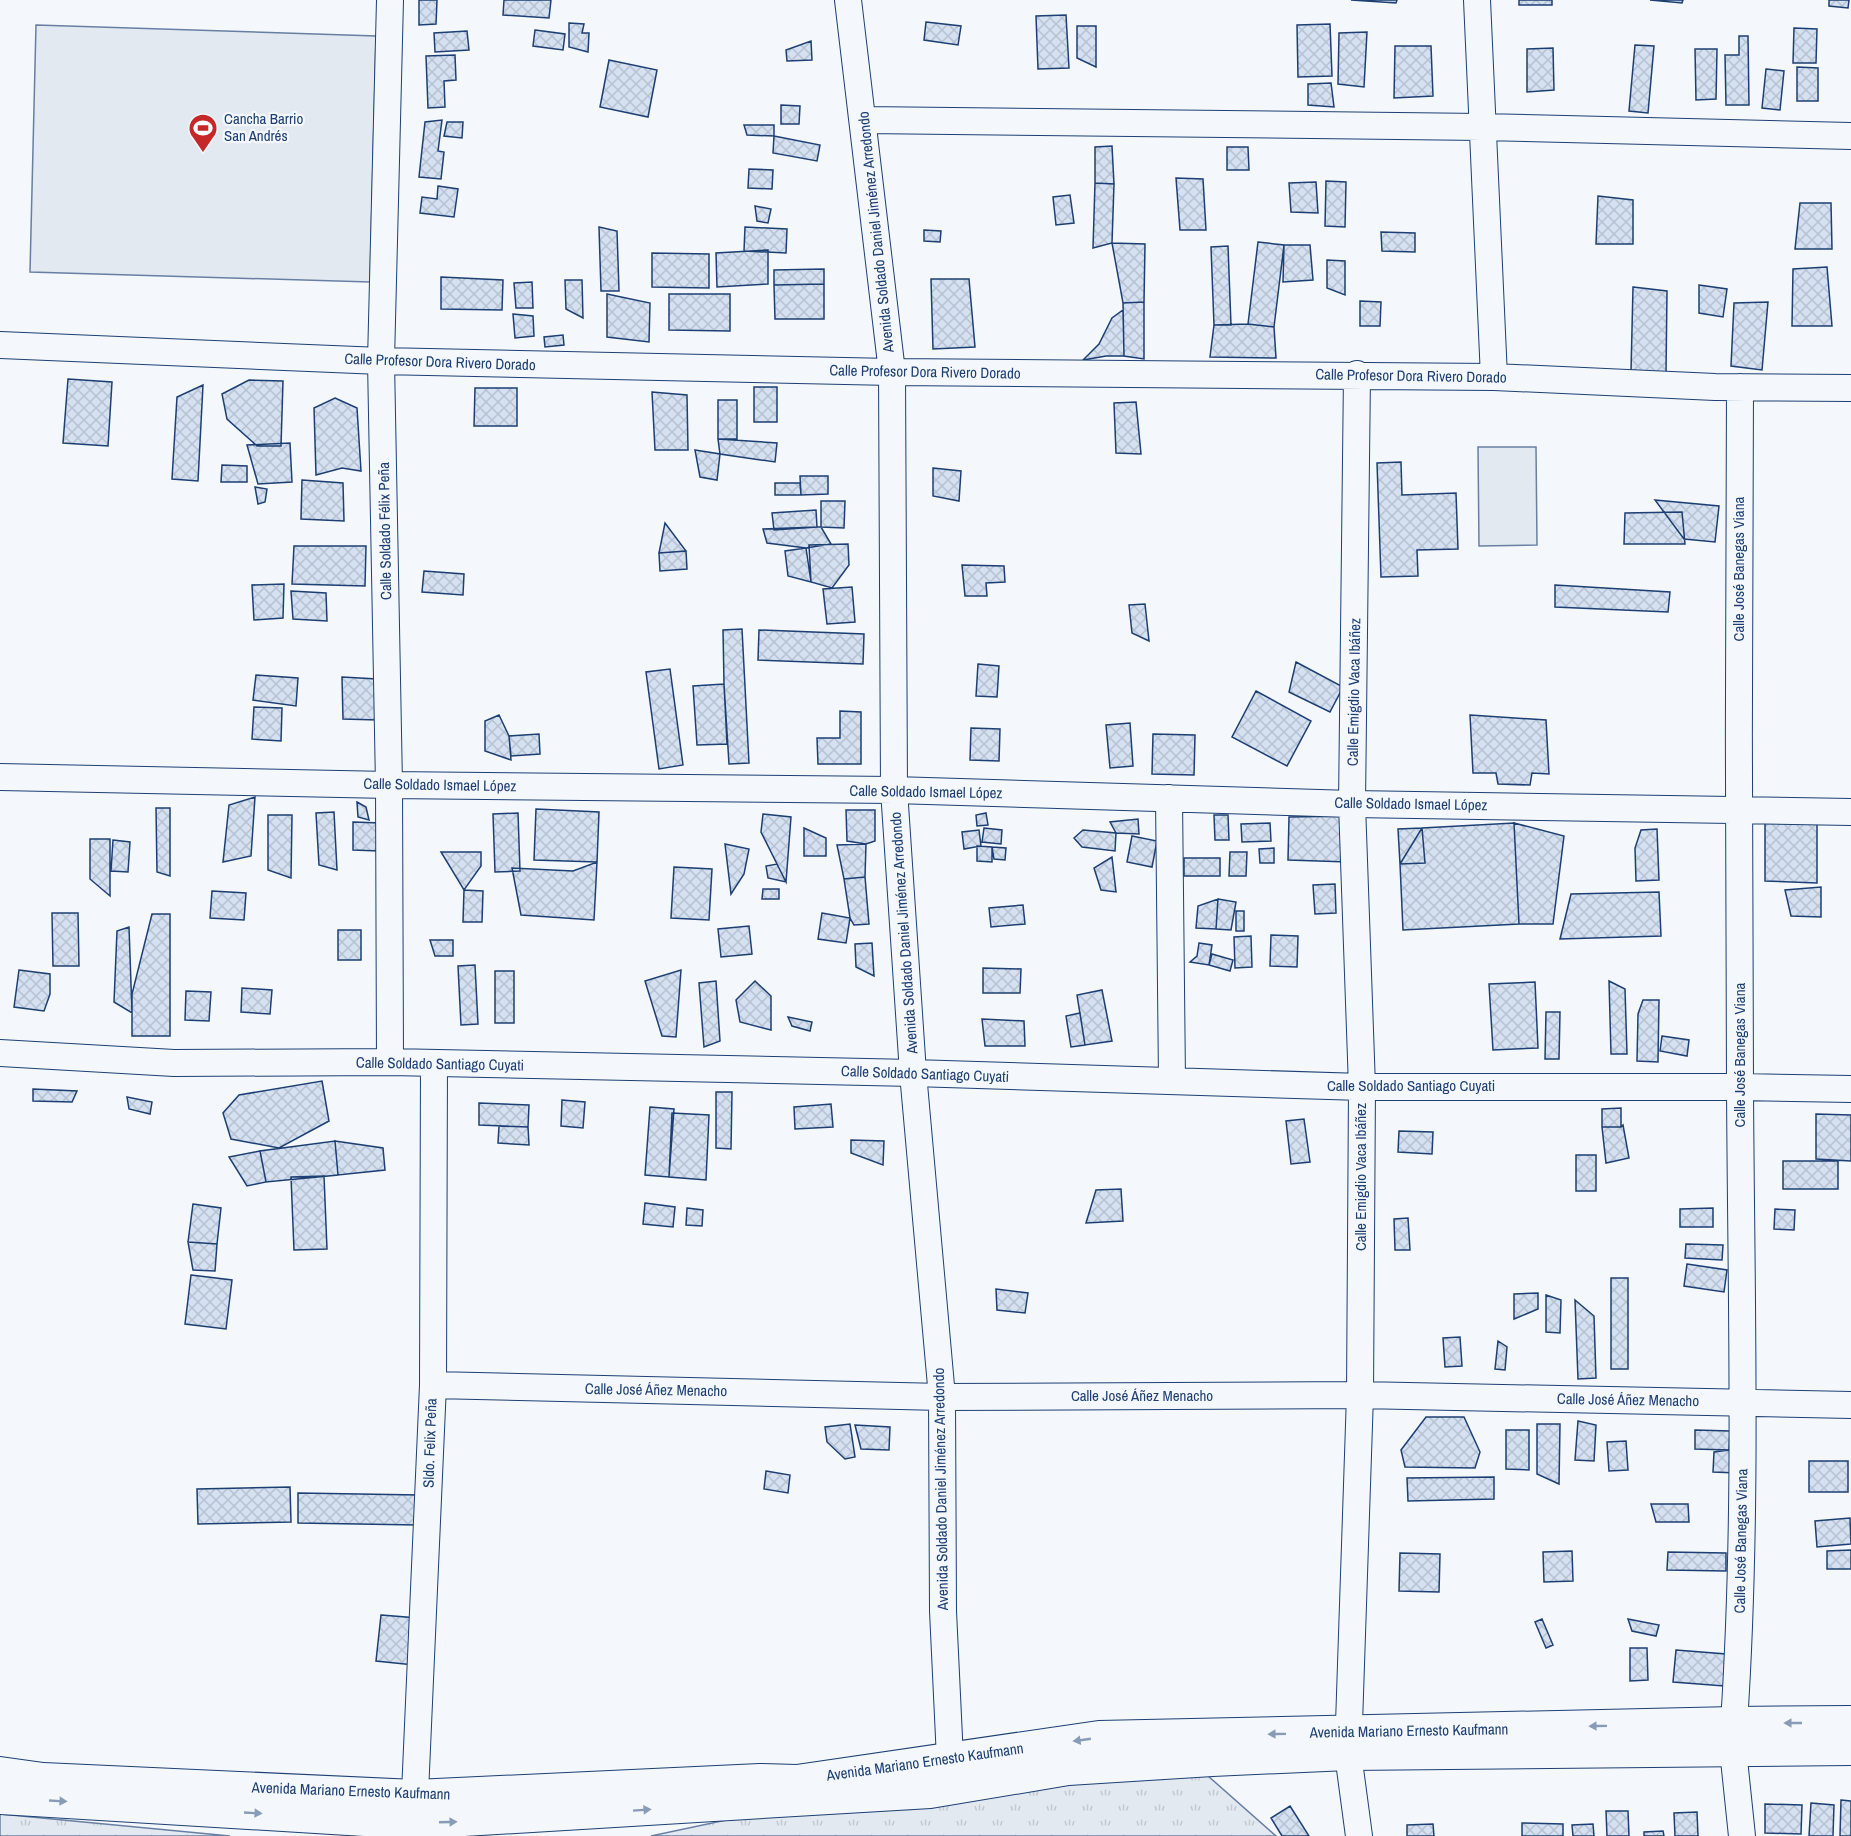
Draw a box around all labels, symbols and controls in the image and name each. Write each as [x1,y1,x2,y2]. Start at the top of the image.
place label: Cancha Barrio San Andrés [224,108,303,146]
street label: Avenida Soldado Daniel Jiménez Arredondo [852,110,899,355]
sports icon: Cancha Barrio San Andrés [187,112,219,154]
street label: Calle Profesor Dora Rivero Dorado [344,348,536,375]
street label: Calle Profesor Dora Rivero Dorado [829,359,1021,384]
street label: Calle Profesor Dora Rivero Dorado [1315,363,1507,388]
street label: Calle Soldado Félix Peña [373,462,396,600]
street label: Calle José Banegas Viana [1728,496,1749,641]
street label: Calle Emigdio Vaca Ibáñez [1342,618,1365,766]
street label: Calle Soldado Ismael López [363,773,517,796]
street label: Calle Soldado Ismael López [849,780,1003,803]
street label: Calle Soldado Ismael López [1334,792,1488,815]
street label: Avenida Soldado Daniel Jiménez Arredondo [885,811,923,1056]
street label: Calle José Banegas Viana [1729,982,1750,1127]
street label: Calle Soldado Santiago Cuyati [356,1052,524,1075]
street label: Calle Soldado Santiago Cuyati [841,1060,1009,1087]
street label: Calle Soldado Santiago Cuyati [1327,1075,1495,1096]
street label: Calle Emigdio Vaca Ibáñez [1350,1103,1371,1251]
street label: Avenida Soldado Daniel Jiménez Arredondo [928,1367,953,1611]
street label: Calle José Áñez Menacho [585,1378,727,1401]
street label: Calle José Áñez Menacho [1071,1385,1213,1406]
street label: Calle José Áñez Menacho [1557,1388,1699,1411]
street label: Sldo. Felix Peña [417,1398,442,1488]
street label: Calle José Banegas Viana [1729,1468,1752,1614]
street label: Avenida Mariano Ernesto Kaufmann [1308,1718,1509,1743]
one-way arrow [1783,1718,1802,1727]
one-way arrow [1588,1721,1607,1731]
one-way arrow [1267,1729,1286,1739]
one-way arrow [1072,1735,1091,1744]
street label: Avenida Mariano Ernesto Kaufmann [824,1737,1025,1786]
street label: Avenida Mariano Ernesto Kaufmann [250,1777,451,1804]
one-way arrow [49,1797,68,1806]
one-way arrow [633,1806,652,1815]
one-way arrow [244,1809,263,1818]
one-way arrow [438,1817,457,1826]

